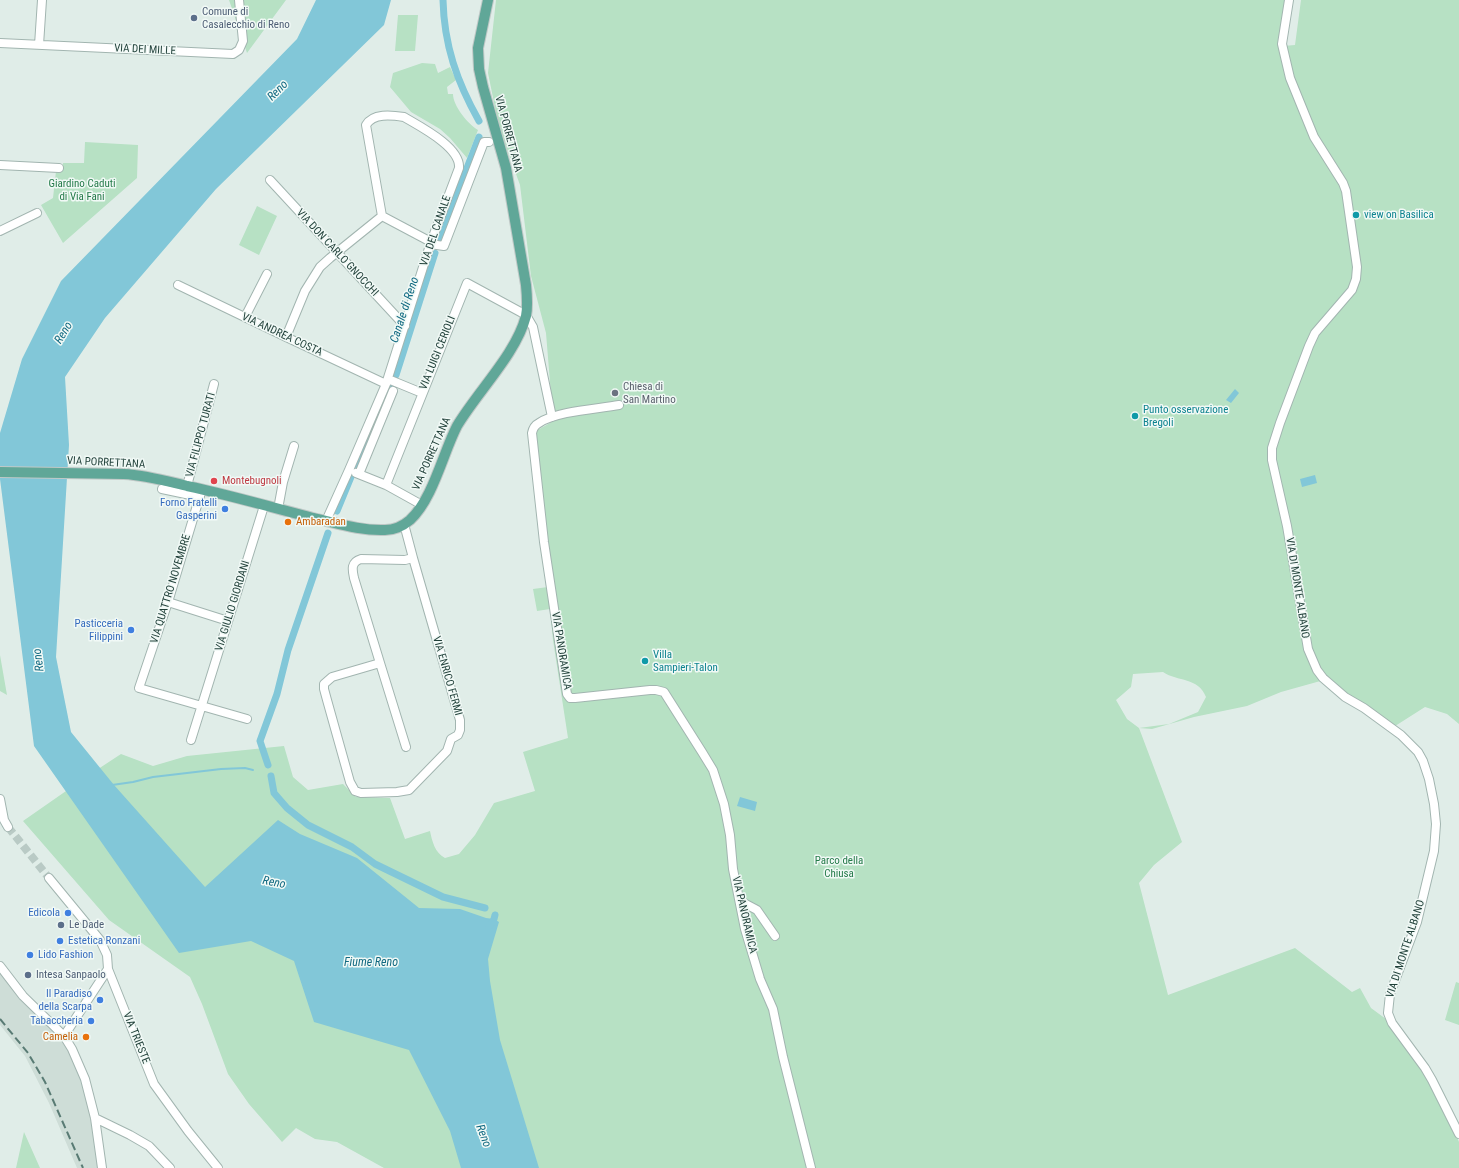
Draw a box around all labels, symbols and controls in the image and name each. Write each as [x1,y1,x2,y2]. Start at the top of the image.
place label: Comune di Casalecchio di Reno [202,5,290,31]
marker: Comune di Casalecchio di Reno [189,13,199,23]
street label: VIA DEI MILLE [114,42,176,58]
water label: Reno [265,78,291,104]
street label: VIA PORRETTANA [491,94,525,174]
park label: Giardino Caduti di Via Fani [49,177,115,203]
street label: VIA DEL CANALE [418,194,454,268]
street label: VIA DON CARLO GNOCCHI [293,207,381,299]
place label: view on Basilica [1364,208,1434,222]
marker: view on Basilica [1351,210,1361,220]
water label: Canale di Reno [388,275,422,345]
street label: VIA ANDREA COSTA [239,310,325,360]
street label: VIA LUIGI CERIOLI [417,314,459,392]
water label: Reno [52,319,76,347]
place label: Chiesa di San Martino [623,380,676,406]
marker: Chiesa di San Martino [610,388,620,398]
street label: VIA FILIPPO TURATI [183,391,219,479]
place label: Punto osservazione Bregoli [1143,403,1228,429]
marker: Punto osservazione Bregoli [1130,411,1140,421]
street label: VIA PORRETTANA [410,415,454,493]
street label: VIA PORRETTANA [66,454,146,472]
place label: Montebugnoli [222,474,282,488]
marker: Montebugnoli [209,476,219,486]
place label: Forno Fratelli Gasperini [160,496,217,522]
marker: Forno Fratelli Gasperini [220,504,230,514]
place label: Ambaradan [296,515,346,529]
marker: Ambaradan [283,517,293,527]
street label: VIA QUATTRO NOVEMBRE [148,533,194,645]
street label: VIA DI MONTE ALBANO [1282,537,1312,639]
street label: VIA GIULIO GIORDANI [213,559,253,653]
street label: VIA PANORAMICA [548,611,574,691]
place label: Pasticceria Filippini [74,617,123,643]
marker: Pasticceria Filippini [126,625,136,635]
street label: VIA ENRICO FERMI [429,635,465,717]
water label: Reno [30,648,48,672]
place label: Villa Sampieri-Talon [653,648,718,674]
marker: Villa Sampieri-Talon [640,656,650,666]
park label: Parco della Chiusa [815,854,863,880]
water label: Reno [261,874,287,892]
street label: VIA PANORAMICA [729,875,759,955]
street label: VIA DI MONTE ALBANO [1384,898,1428,1000]
place label: Edicola [28,906,60,920]
marker: Edicola [63,908,73,918]
place label: Le Dade [69,918,104,932]
marker: Le Dade [56,920,66,930]
place label: Estetica Ronzani [68,934,140,948]
marker: Estetica Ronzani [55,936,65,946]
place label: Lido Fashion [38,948,93,962]
marker: Lido Fashion [25,950,35,960]
water label: Fiume Reno [344,956,398,970]
place label: Intesa Sanpaolo [36,968,106,982]
marker: Intesa Sanpaolo [23,970,33,980]
place label: Il Paradiso della Scarpa [38,987,92,1013]
marker: Il Paradiso della Scarpa [95,995,105,1005]
street label: VIA TRIESTE [120,1010,152,1066]
place label: Tabaccheria [30,1014,83,1028]
marker: Tabaccheria [86,1016,96,1026]
place label: Camelia [43,1030,78,1044]
marker: Camelia [81,1032,91,1042]
water label: Reno [472,1123,494,1149]

